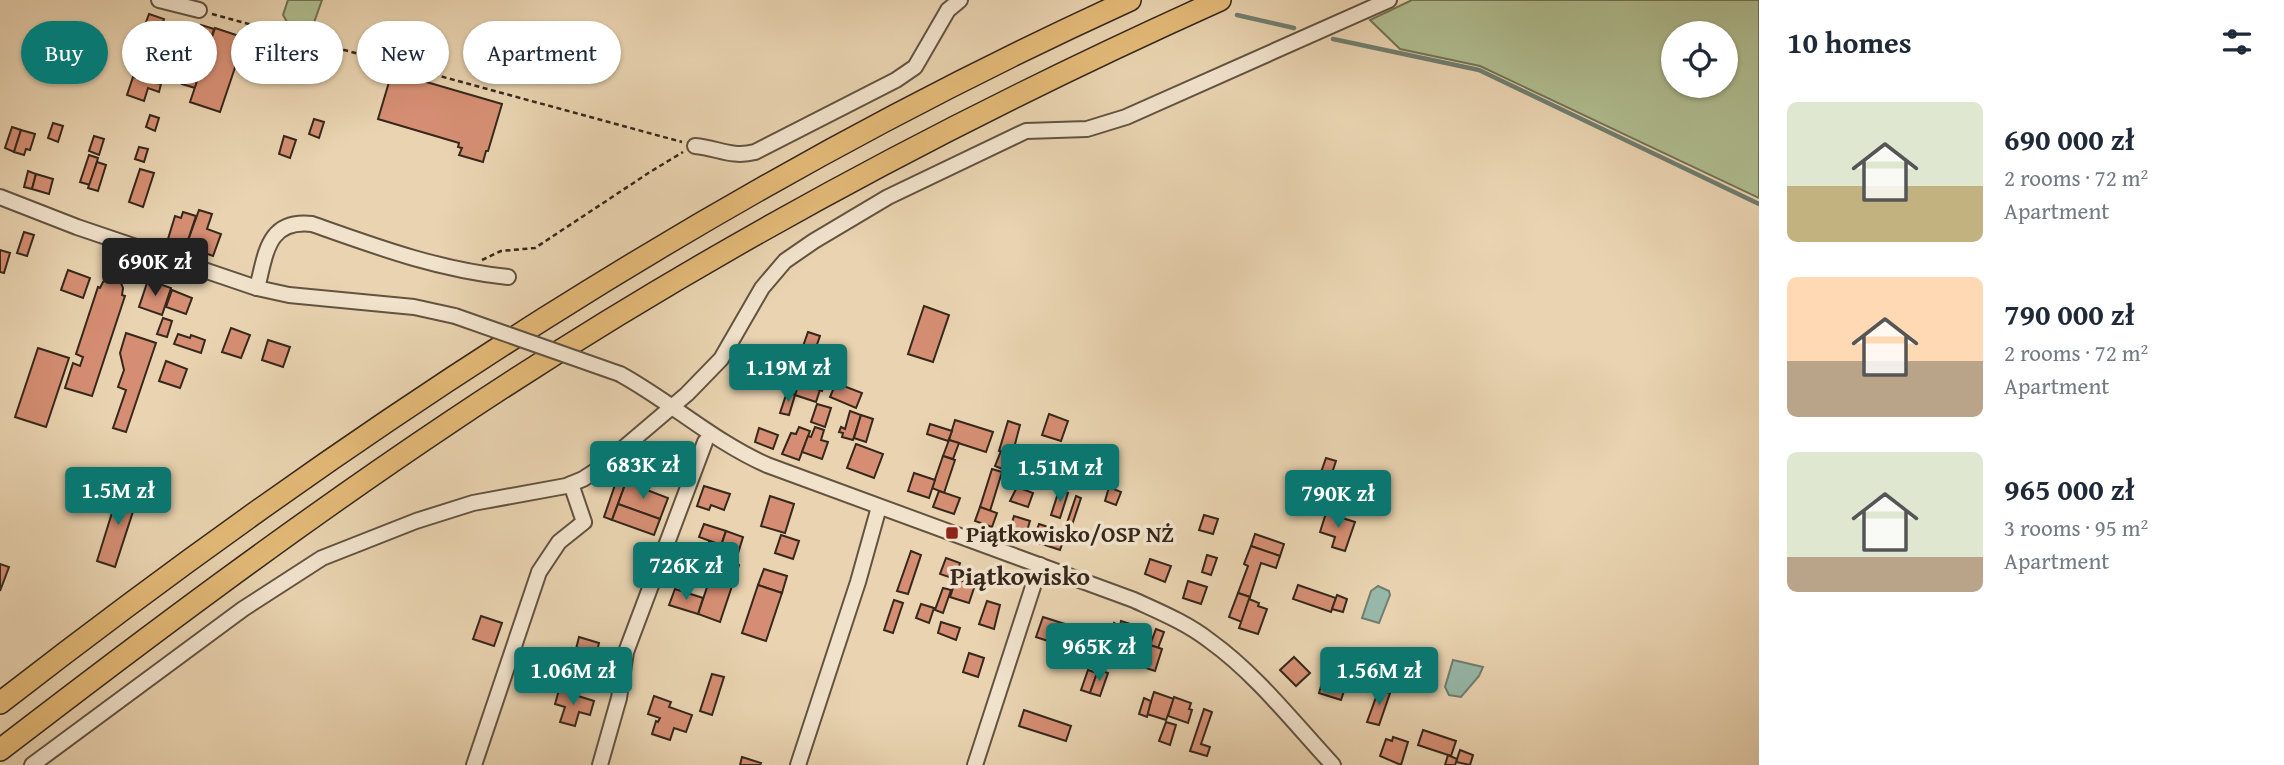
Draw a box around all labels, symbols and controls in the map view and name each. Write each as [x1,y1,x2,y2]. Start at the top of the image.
text: 10 homes [1787,20,1912,64]
chip: Buy [21,21,108,84]
chip: Rent [122,21,217,84]
chip: Filters [231,21,343,84]
chip: New [357,21,449,84]
chip: Apartment [463,21,621,84]
map controls [1661,21,1738,98]
button: locate [1661,21,1738,98]
icon: filters [2218,23,2256,61]
text: 690 000 zł [2004,117,2135,161]
icon: home [1843,130,1927,214]
text: 2 rooms · 72 m² [2004,161,2148,194]
text: Apartment [2004,194,2109,227]
pin: 690K zł [90,238,220,298]
text: 690K zł [118,244,192,277]
text: 790 000 zł [2004,292,2135,336]
icon: home [1843,305,1927,389]
text: 2 rooms · 72 m² [2004,336,2148,369]
pin: 1.19M zł [716,344,860,404]
text: 1.19M zł [745,350,831,383]
text: Apartment [2004,369,2109,402]
pin: 683K zł [578,442,708,501]
pin: 1.51M zł [988,444,1132,504]
text: 683K zł [606,447,680,480]
text: 1.51M zł [1017,450,1103,483]
text: 965 000 zł [2004,467,2135,511]
pin: 1.5M zł [53,468,183,527]
pin: 790K zł [1273,470,1403,530]
text: 1.5M zł [81,473,155,506]
text: 790K zł [1301,476,1375,509]
icon: home [1843,480,1927,564]
text: 3 rooms · 95 m² [2004,511,2148,544]
place label: Piątkowisko/OSP NŻ [966,517,1174,550]
marker: Piątkowisko/OSP NŻ [944,525,960,541]
pin: 726K zł [621,542,751,602]
text: Apartment [2004,544,2109,577]
text: 726K zł [649,548,723,581]
district label: Piątkowisko [950,556,1090,595]
pin: 965K zł [1034,624,1164,683]
text: 965K zł [1062,629,1136,662]
pin: 1.06M zł [501,648,645,707]
pin: 1.56M zł [1307,648,1451,707]
text: 1.06M zł [530,653,616,686]
text: 1.56M zł [1336,653,1422,686]

